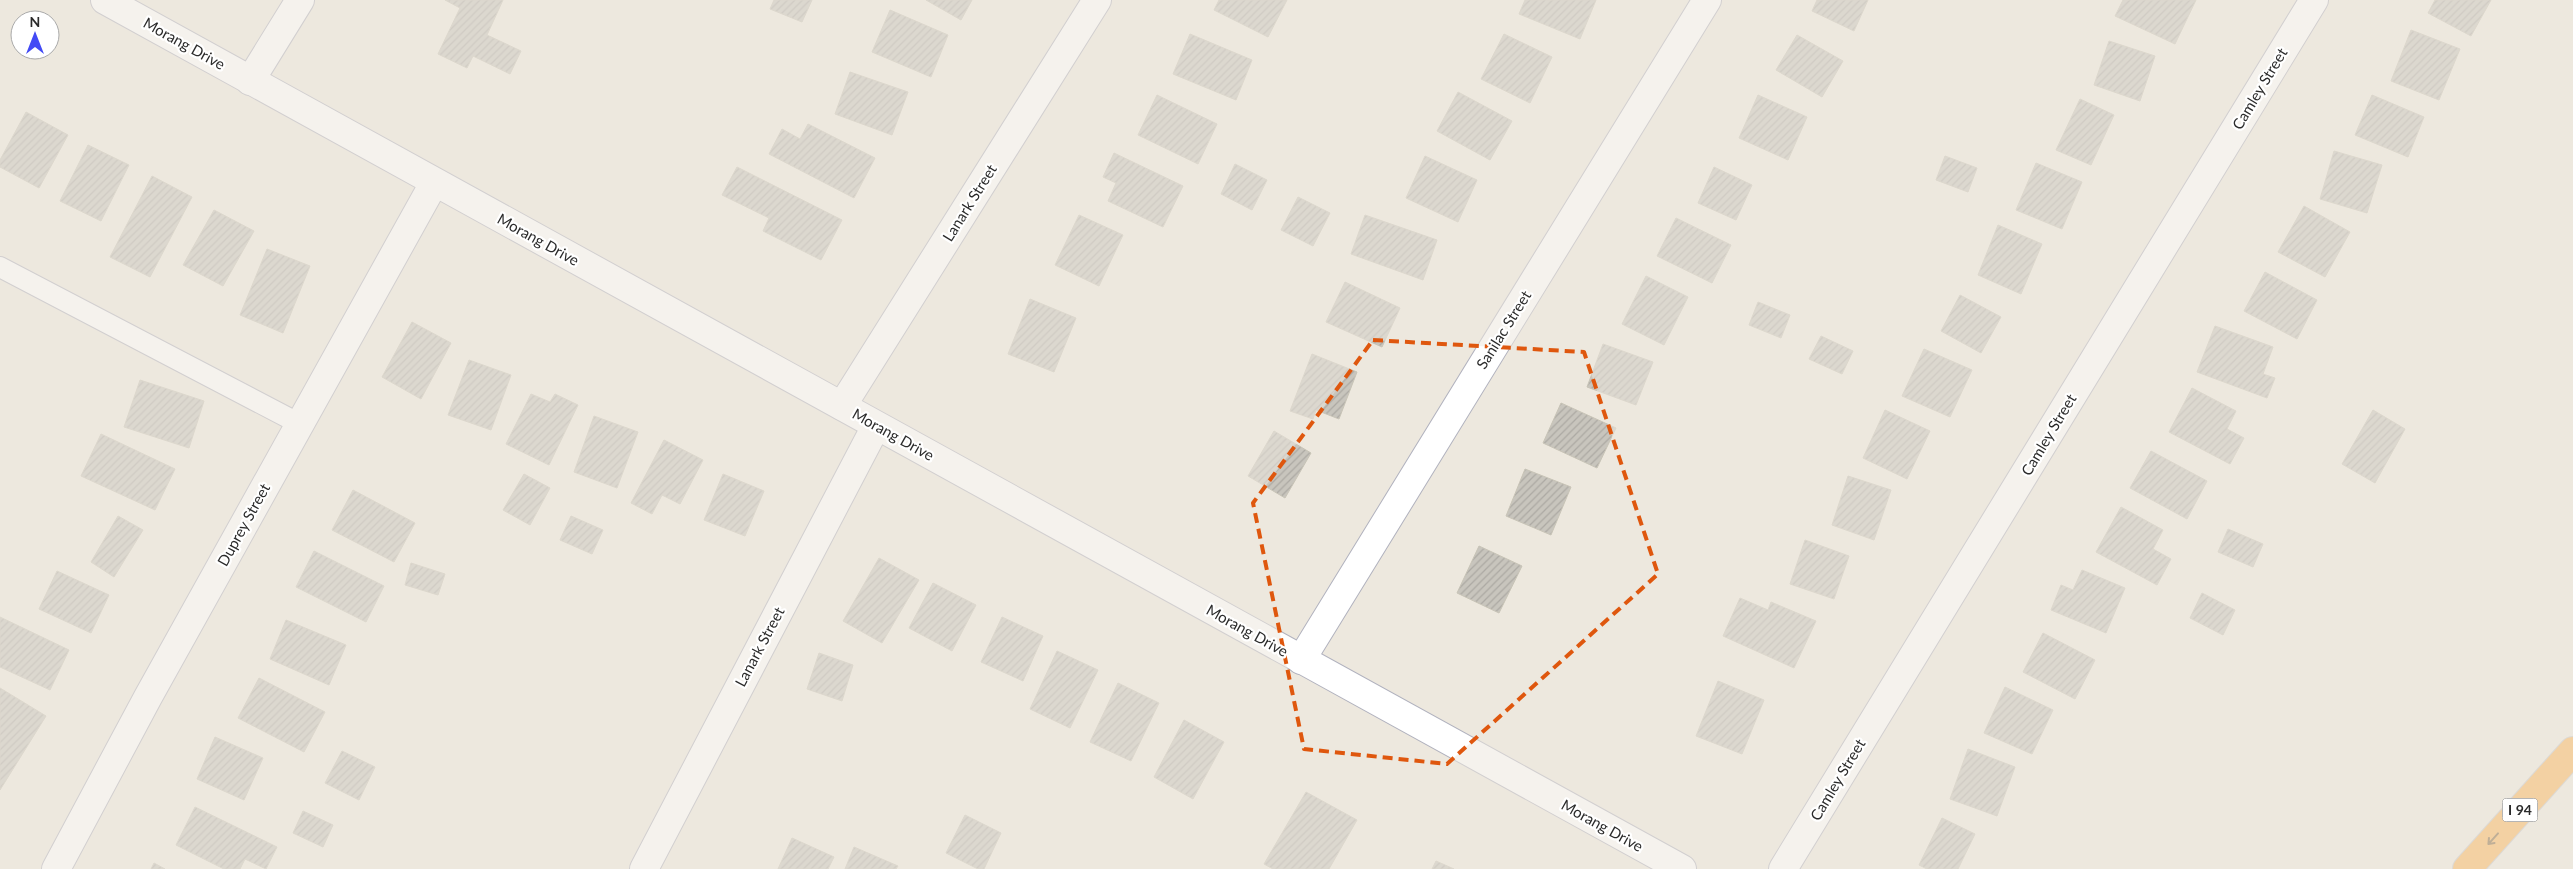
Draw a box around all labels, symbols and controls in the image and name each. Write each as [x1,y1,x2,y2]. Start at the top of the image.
north arrow [10,10,60,60]
text: N [30,13,40,30]
street label: Morang Drive [140,13,229,73]
street label: Camley Street [2228,44,2291,132]
street label: Lanark Street [938,160,1000,244]
street label: Morang Drive [494,209,583,269]
street label: Sanilac Street [1472,286,1535,372]
street label: Camley Street [2017,390,2080,478]
street label: Morang Drive [849,404,938,464]
street label: Duprey Street [213,480,274,569]
street label: Morang Drive [1203,600,1292,660]
street label: Lanark Street [731,603,788,689]
street label: Camley Street [1806,735,1869,823]
street label: Morang Drive [1558,795,1647,855]
road number: I 94 [2502,798,2538,822]
one-way arrow [2488,833,2499,846]

